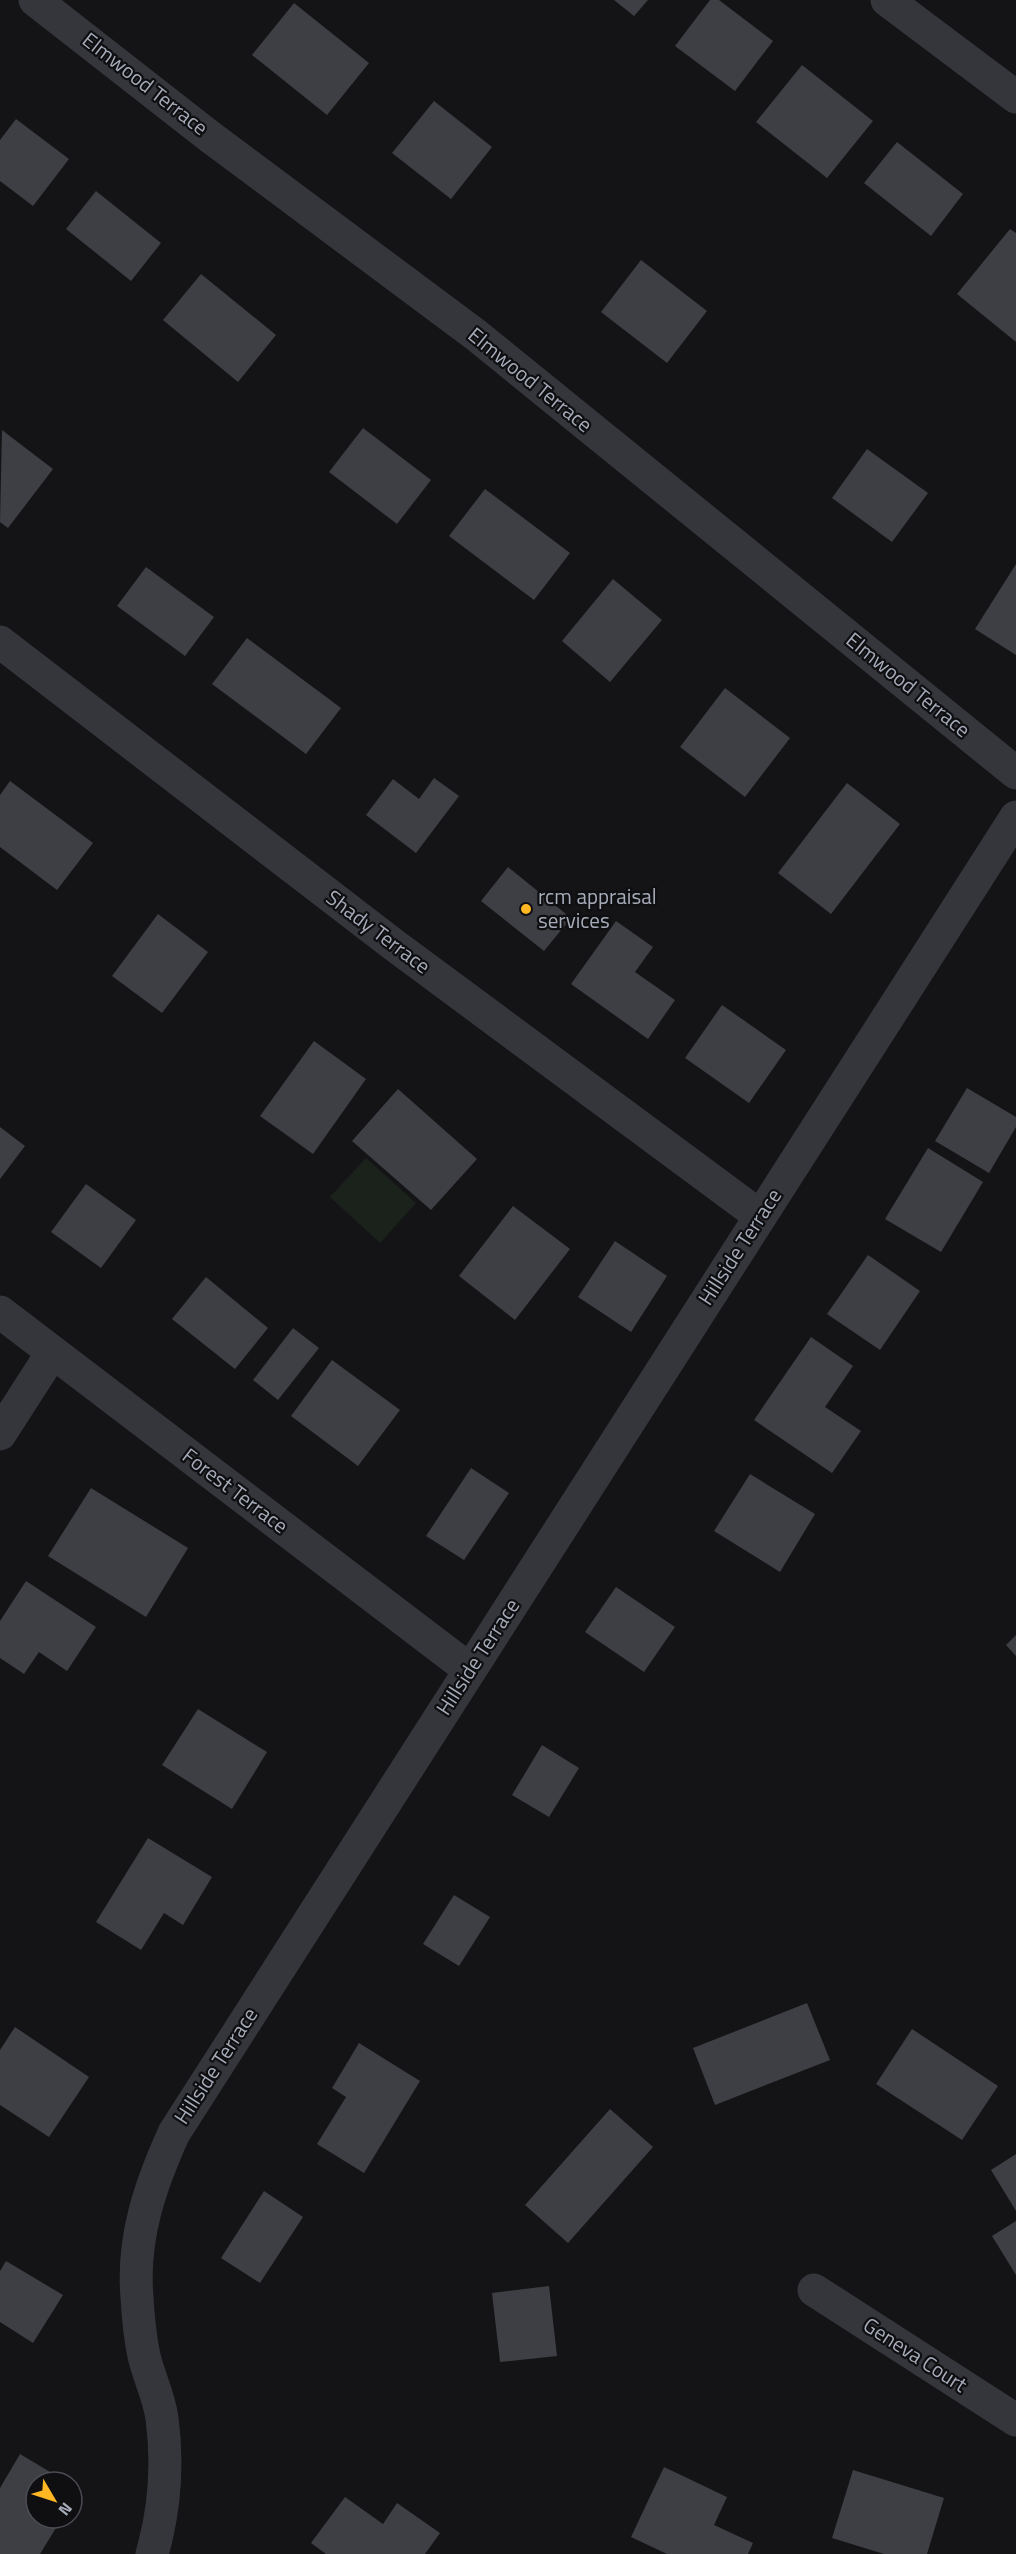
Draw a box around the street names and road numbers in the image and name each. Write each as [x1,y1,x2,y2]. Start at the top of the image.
street label: Elmwood Terrace [76,24,215,143]
street label: Elmwood Terrace [461,319,600,440]
street label: Elmwood Terrace [839,624,978,745]
street label: Shady Terrace [320,881,438,981]
street label: Hillside Terrace [689,1182,789,1311]
street label: Forest Terrace [176,1440,295,1541]
street label: Hillside Terrace [427,1592,527,1721]
street label: Hillside Terrace [165,2001,265,2130]
street label: Geneva Court [857,2308,974,2400]

